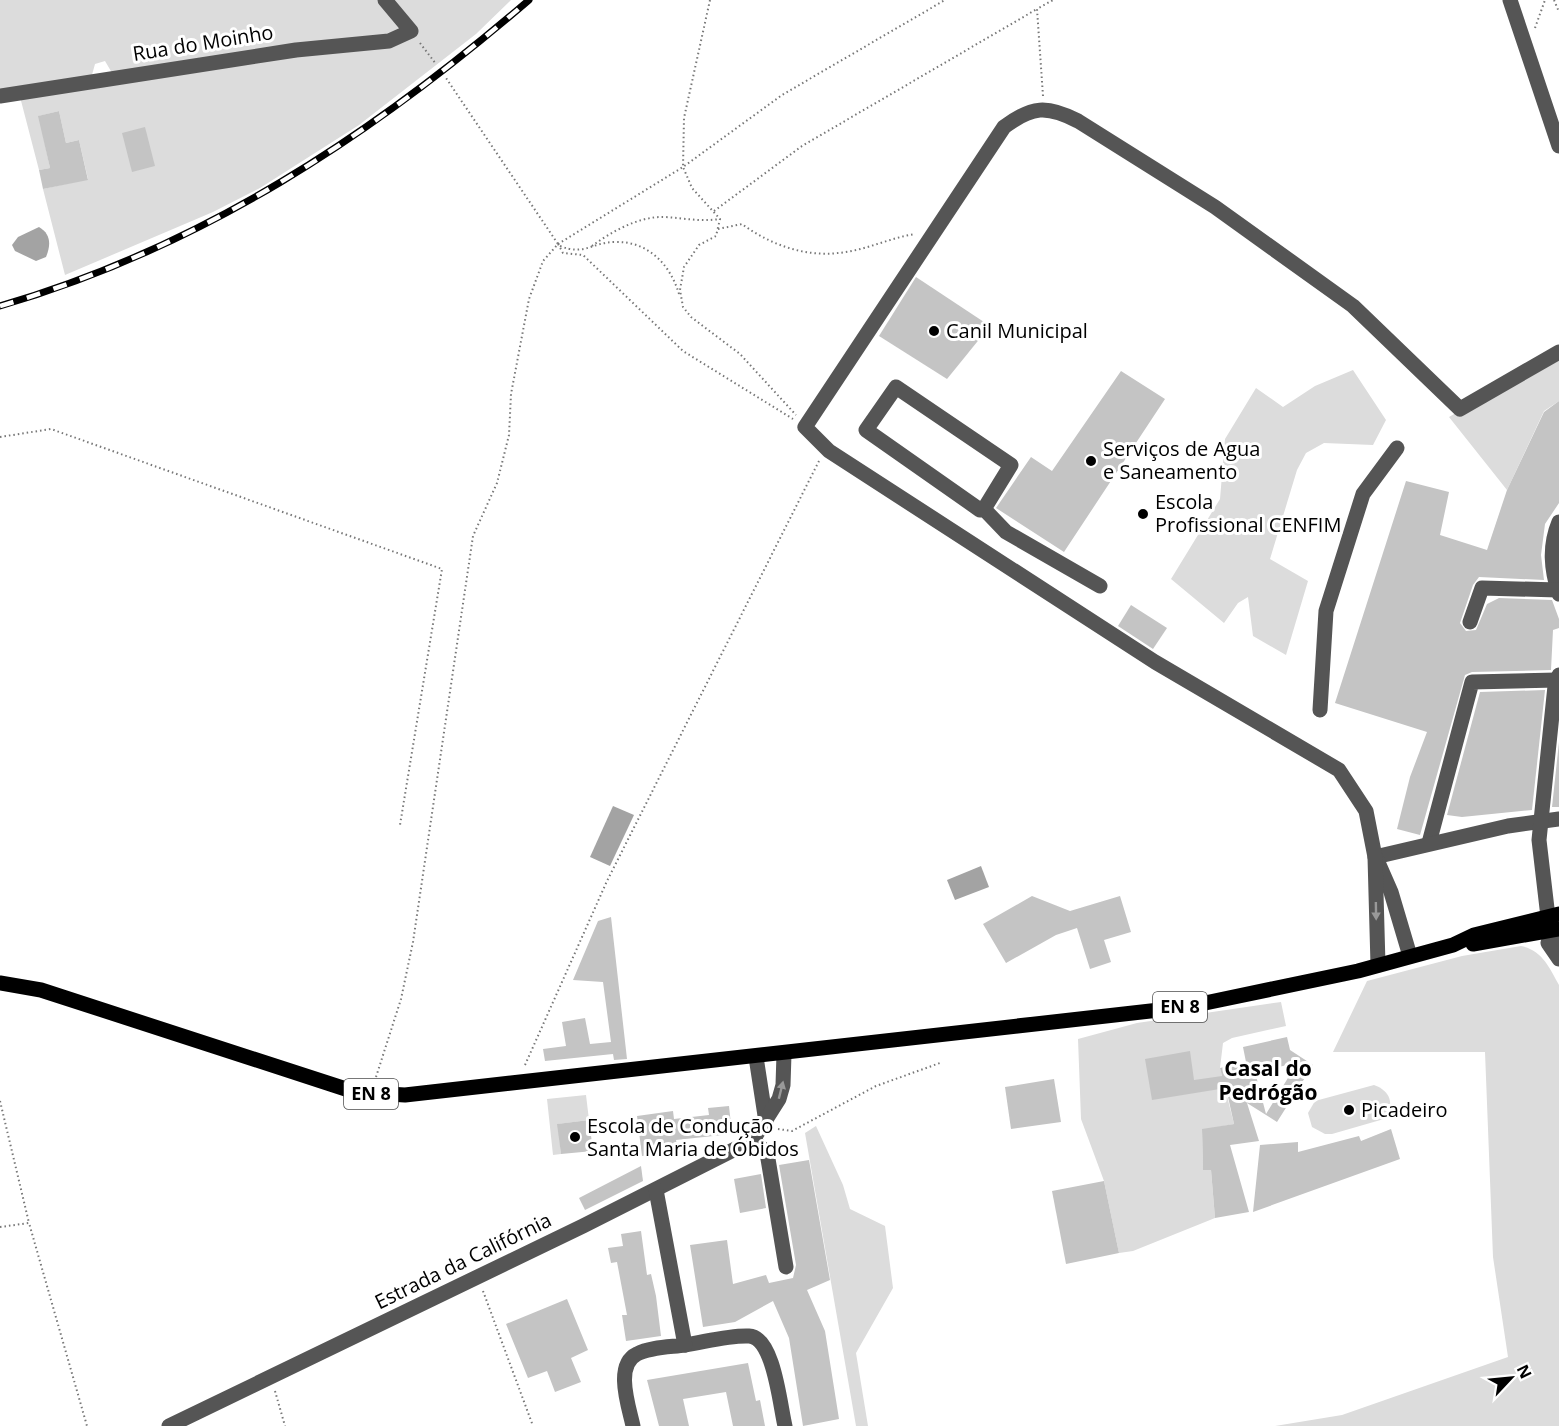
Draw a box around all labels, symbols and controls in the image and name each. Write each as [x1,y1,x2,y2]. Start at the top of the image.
street label: Rua do Moinho [131,18,275,67]
place label: Canil Municipal [946,317,1088,344]
marker: Canil Municipal [927,324,941,338]
place label: Serviços de Agua e Saneamento [1103,435,1260,485]
marker: Serviços de Agua e Saneamento [1084,454,1098,468]
place label: Escola Profissional CENFIM [1155,488,1341,538]
marker: Escola Profissional CENFIM [1136,507,1150,521]
one-way arrow [1371,902,1381,921]
road number: EN 8 [1153,992,1207,1022]
district label: Casal do Pedrógão [1219,1054,1317,1106]
road number: EN 8 [344,1079,398,1109]
one-way arrow [777,1081,787,1099]
place label: Picadeiro [1361,1096,1448,1123]
marker: Picadeiro [1342,1103,1356,1117]
place label: Escola de Condução Santa Maria de Óbidos [587,1112,799,1162]
marker: Escola de Condução Santa Maria de Óbidos [568,1130,582,1144]
street label: Estrada da Califórnia [370,1206,556,1315]
north arrow [1481,1348,1541,1408]
text: N [1512,1361,1537,1382]

